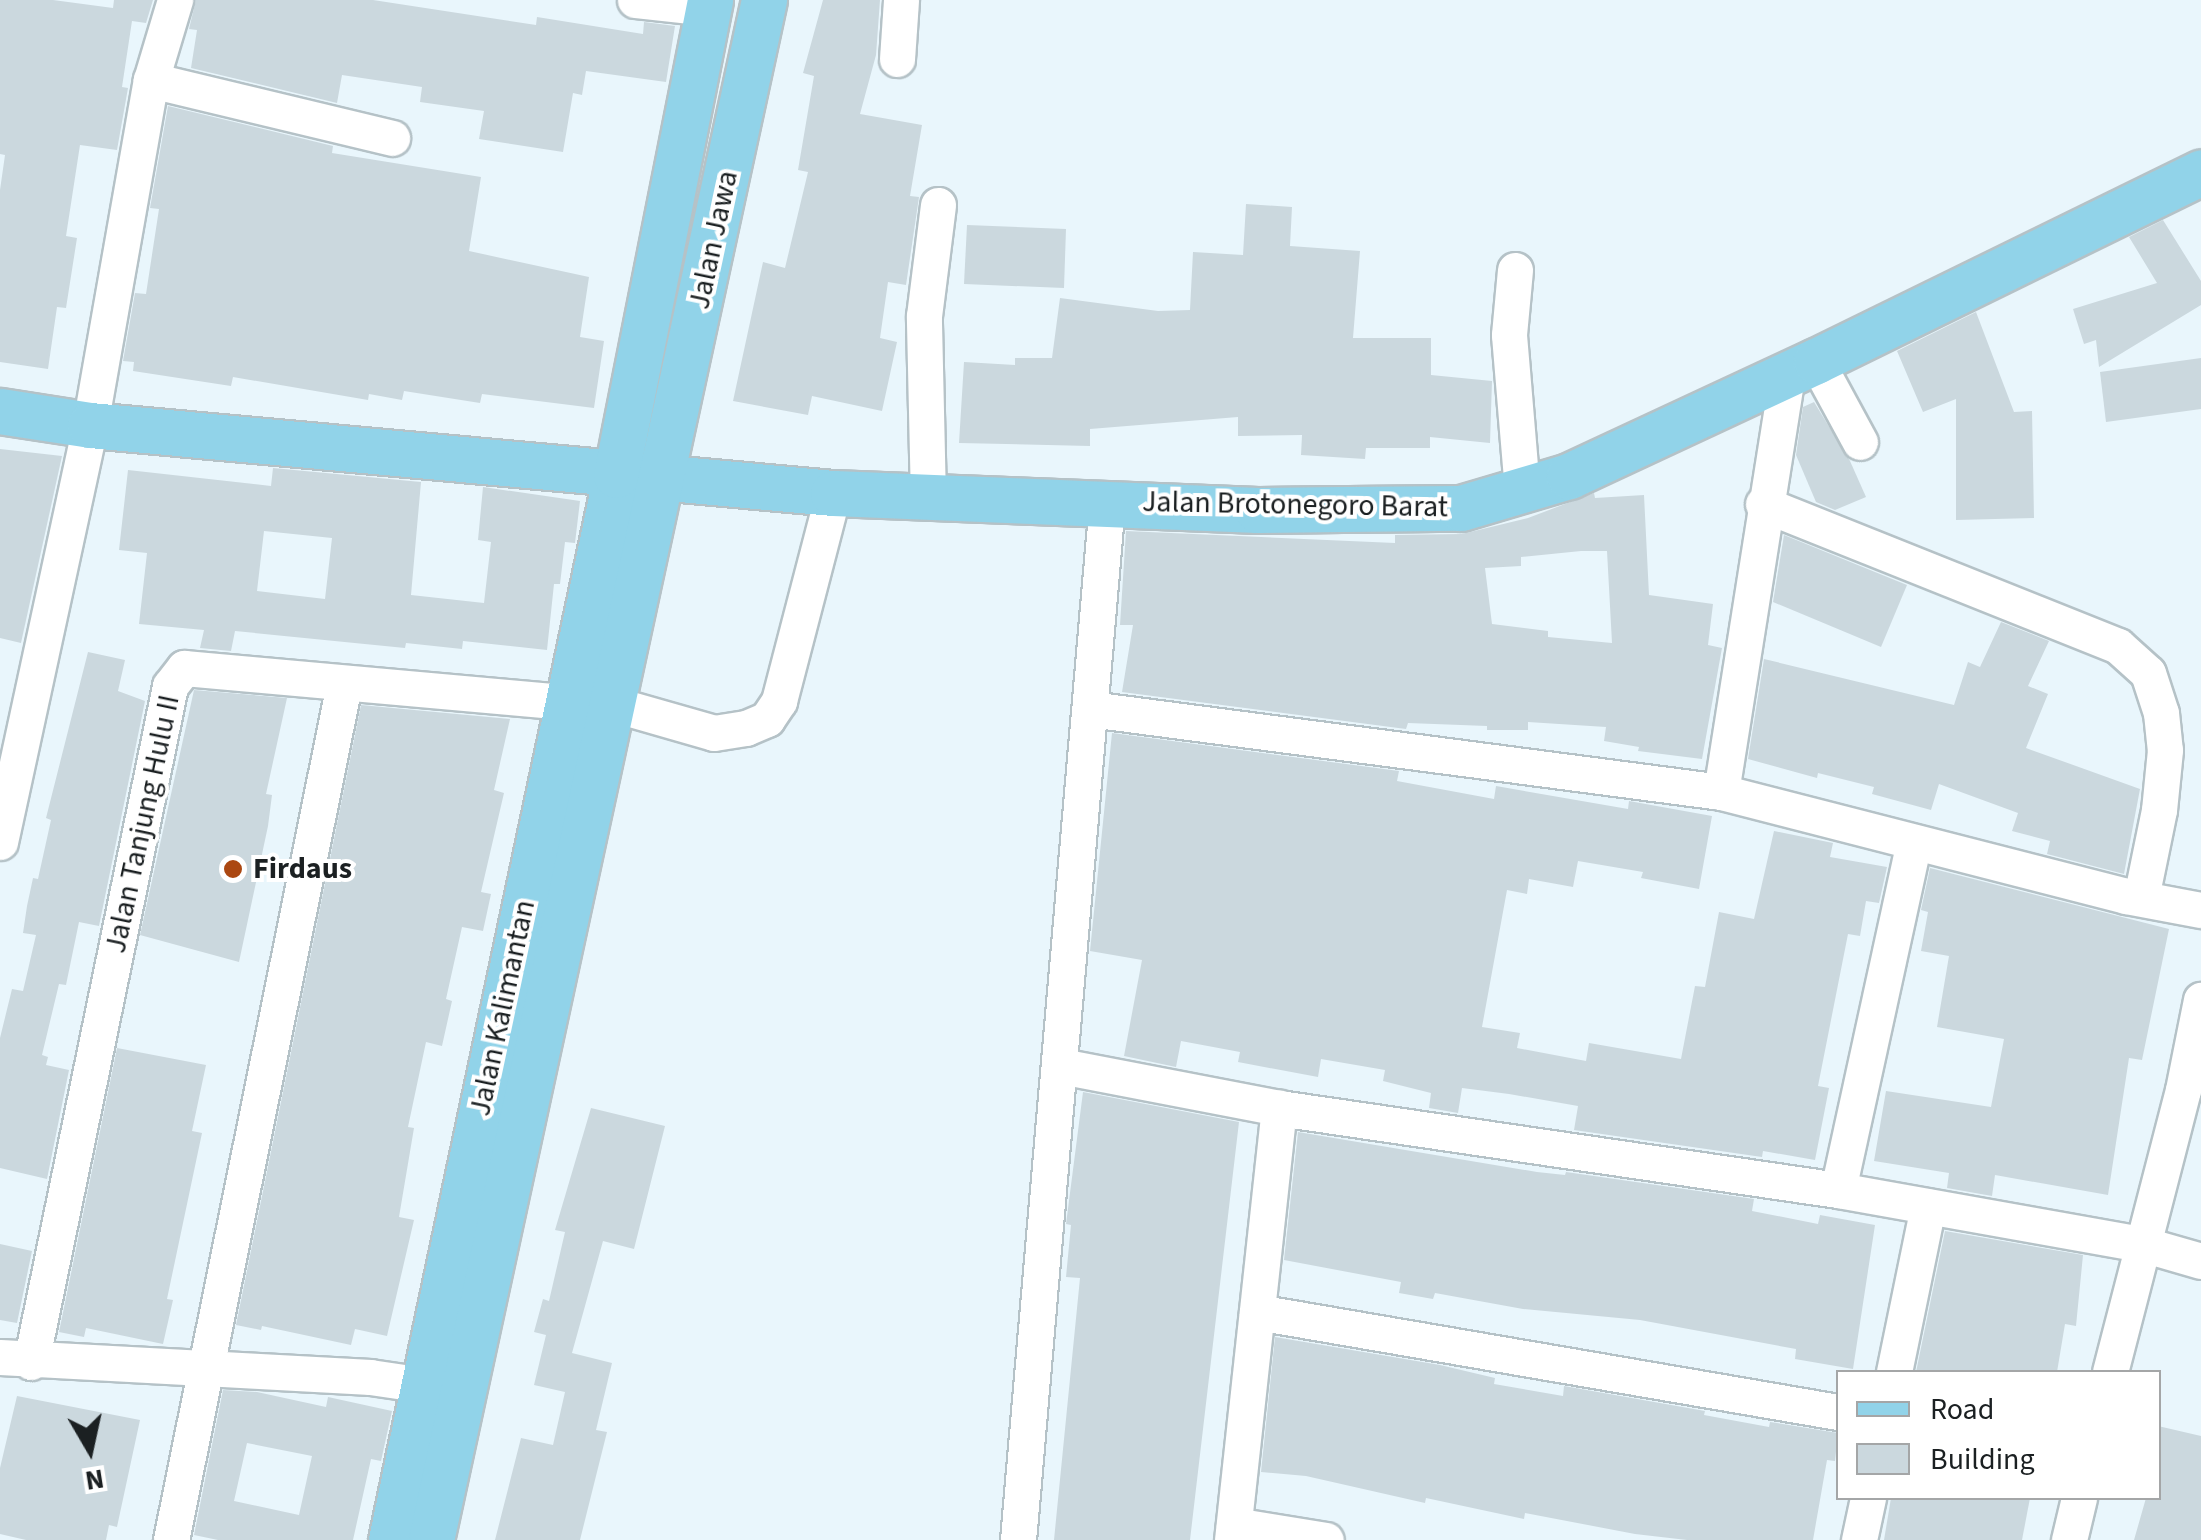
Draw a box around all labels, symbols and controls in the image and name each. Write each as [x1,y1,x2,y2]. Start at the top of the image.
street label: Jalan Jawa [682,168,746,312]
street label: Jalan Brotonegoro Barat [1142,484,1448,526]
street label: Jalan Tanjung Hulu II [98,692,188,956]
place label: Firdaus [253,851,352,887]
marker: Firdaus [222,858,244,880]
street label: Jalan Kalimantan [463,897,543,1119]
legend [1836,1370,2161,1500]
text: Road [1930,1388,1994,1431]
north arrow [40,1400,140,1500]
text: Building [1930,1438,2035,1481]
text: N [82,1458,107,1501]

